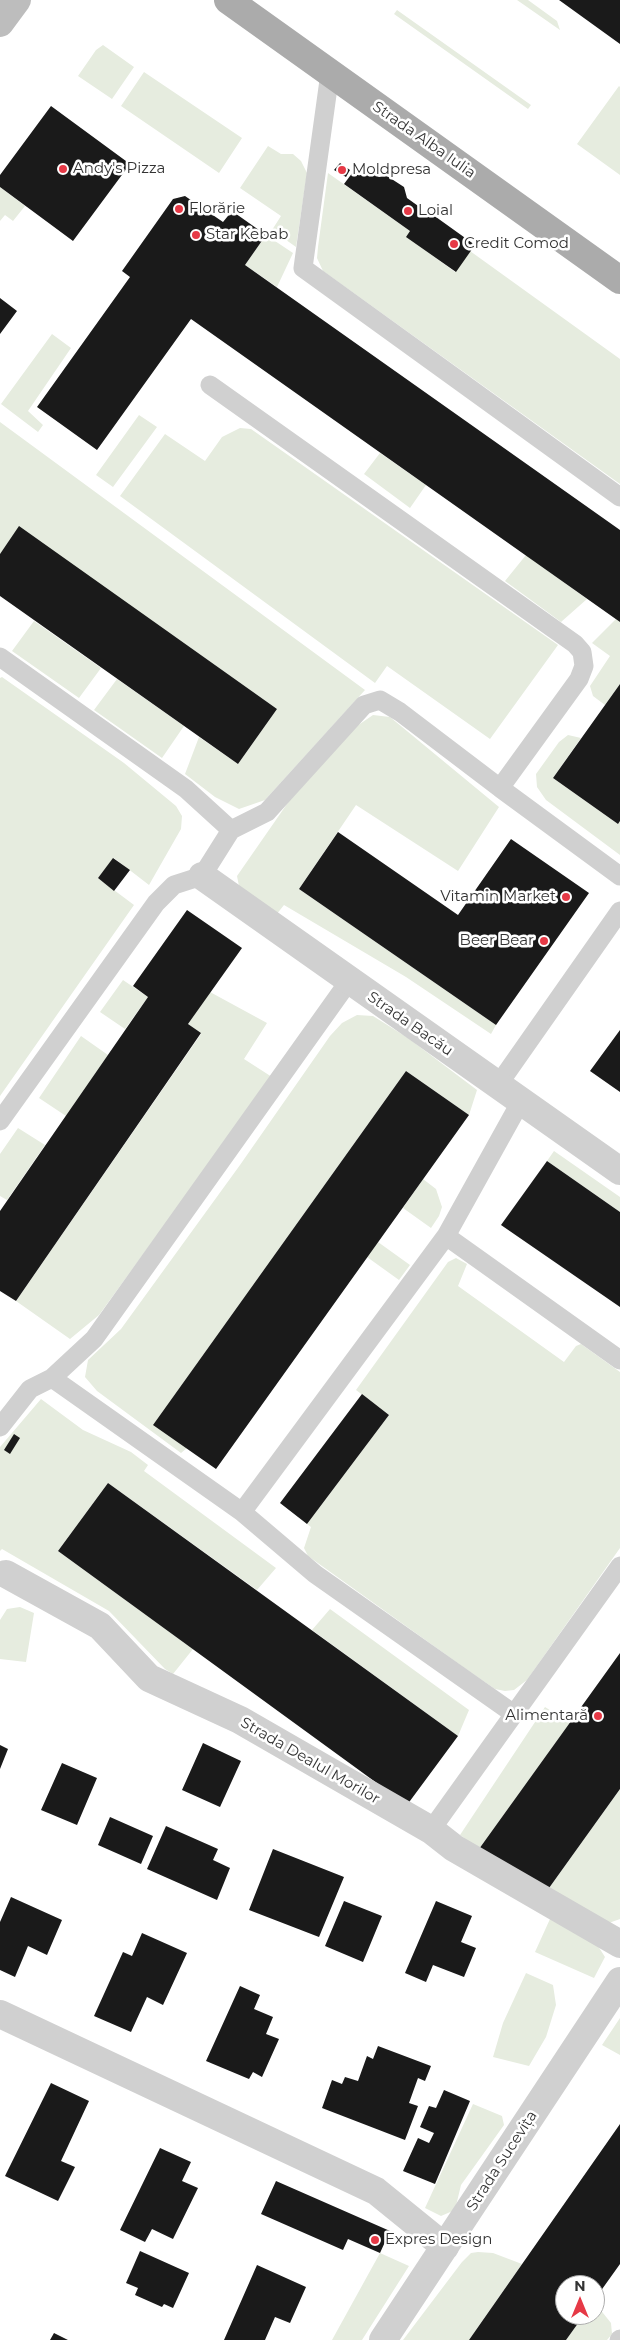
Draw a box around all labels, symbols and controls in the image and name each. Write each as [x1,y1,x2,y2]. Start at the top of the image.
street label: Strada Alba Iulia [369,98,479,182]
place label: Andy's Pizza [73,160,165,178]
place label: Moldpresa [352,161,431,179]
marker: Andy's Pizza [57,163,69,175]
marker: Moldpresa [336,164,348,176]
place label: Florărie [189,200,245,218]
place label: Loial [418,202,453,220]
marker: Florărie [173,203,185,215]
marker: Loial [402,205,414,217]
place label: Star Kebab [206,226,288,244]
marker: Star Kebab [190,229,202,241]
place label: Credit Comod [464,235,569,253]
marker: Credit Comod [448,238,460,250]
place label: Vitamin Market [440,888,556,906]
marker: Vitamin Market [560,891,572,903]
place label: Beer Bear [460,932,534,950]
marker: Beer Bear [538,935,550,947]
street label: Strada Bacău [364,988,456,1060]
place label: Alimentară [505,1707,588,1725]
marker: Alimentară [592,1710,604,1722]
street label: Strada Dealul Morilor [237,1714,383,1808]
street label: Strada Sucevița [463,2108,541,2214]
place label: Expres Design [385,2231,492,2249]
marker: Expres Design [369,2234,381,2246]
north arrow [555,2275,605,2325]
text: N [574,2277,586,2295]

